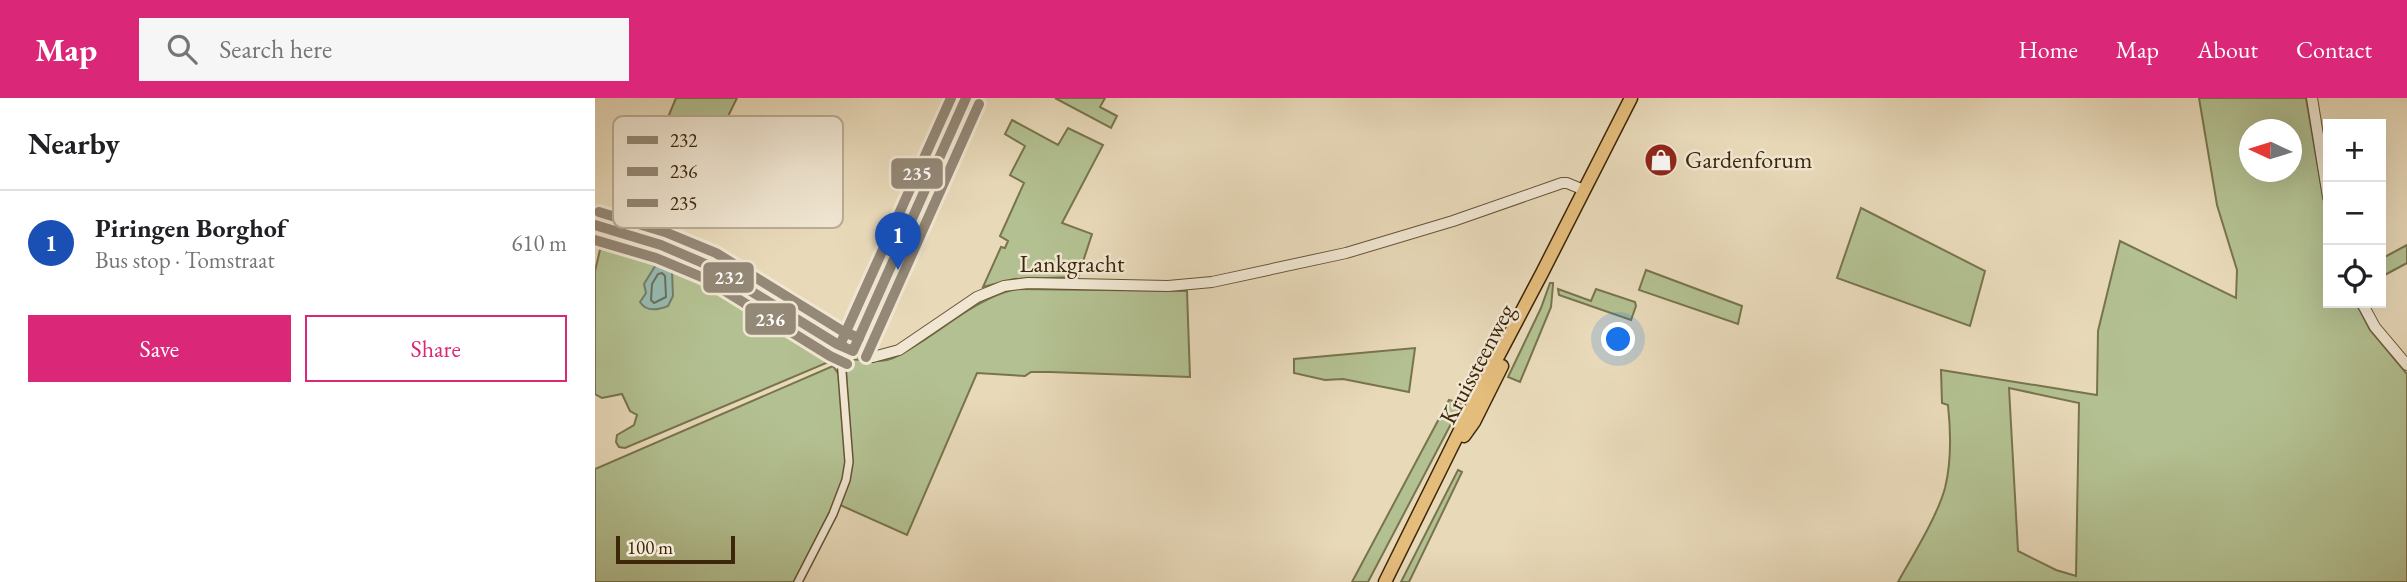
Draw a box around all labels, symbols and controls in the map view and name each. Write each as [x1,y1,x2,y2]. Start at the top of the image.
search box [139,18,629,81]
text: Map [35,28,97,71]
icon: search [163,30,201,68]
text: Search here [219,32,332,66]
text: Home [2018,34,2078,65]
text: Map [2116,34,2159,65]
text: About [2197,34,2258,65]
text: Contact [2296,34,2372,65]
legend [613,116,843,228]
north arrow [2239,119,2302,182]
map controls [2323,119,2386,308]
button: + [2323,119,2386,182]
text: Nearby [28,124,120,163]
text: 232 [670,128,697,153]
shop icon: Gardenforum [1642,141,1680,179]
place label: Gardenforum [1685,144,1813,175]
line badge: 235 [890,157,944,190]
text: 236 [670,159,697,184]
text: 235 [902,161,932,186]
button: − [2323,182,2386,245]
text: 235 [670,191,697,216]
text: Piringen Borghof [95,211,286,245]
pin: 1 [875,212,921,270]
text: 1 [45,228,57,258]
text: 610 m [511,228,567,258]
text: Bus stop · Tomstraat [95,245,275,275]
button: locate [2323,245,2386,308]
street label: Lankgracht [1019,248,1125,279]
line badge: 232 [702,261,755,294]
text: 232 [714,265,744,290]
street label: Kruissteenweg [1432,298,1522,429]
line badge: 236 [744,302,797,336]
text: 236 [755,307,785,332]
button: Save [28,315,291,382]
button: Share [305,315,567,382]
your location [1601,322,1635,356]
scale bar [616,533,735,565]
text: 100 m [627,535,673,560]

